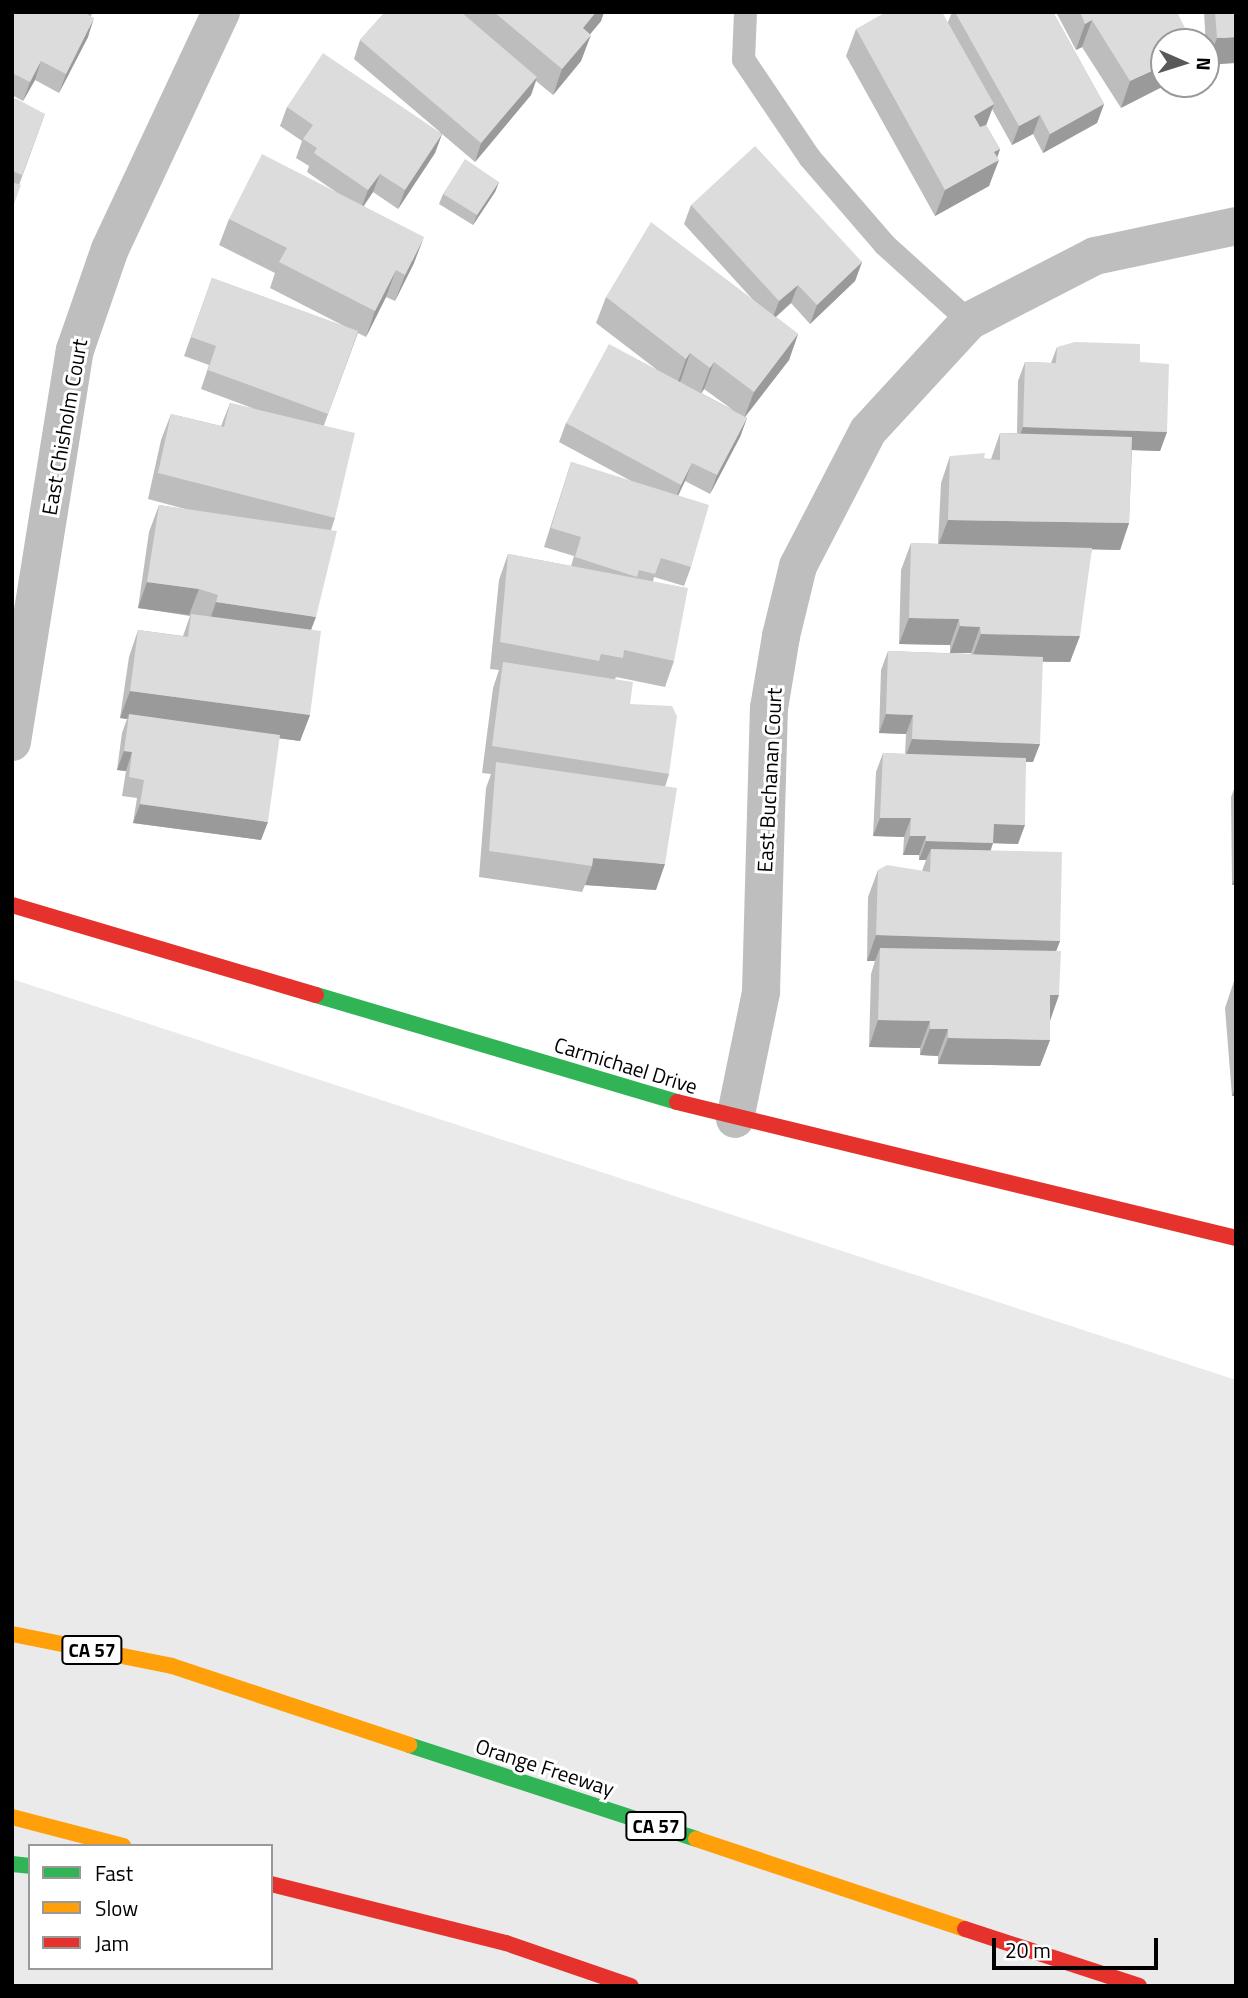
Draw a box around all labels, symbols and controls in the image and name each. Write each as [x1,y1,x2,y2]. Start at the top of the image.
north arrow [1150,28,1220,98]
text: N [1190,57,1219,71]
street label: East Chisholm Court [36,337,92,517]
street label: East Buchanan Court [752,687,786,873]
street label: Carmichael Drive [551,1031,701,1099]
road number: CA 57 [60,1634,124,1666]
street label: Orange Freeway [473,1733,617,1801]
road number: CA 57 [624,1810,688,1842]
legend [28,1844,273,1970]
text: Fast [95,1857,133,1889]
text: Slow [95,1892,138,1924]
scale bar [996,1924,1162,1968]
text: Jam [95,1927,129,1959]
text: 20 m [1005,1934,1051,1966]

